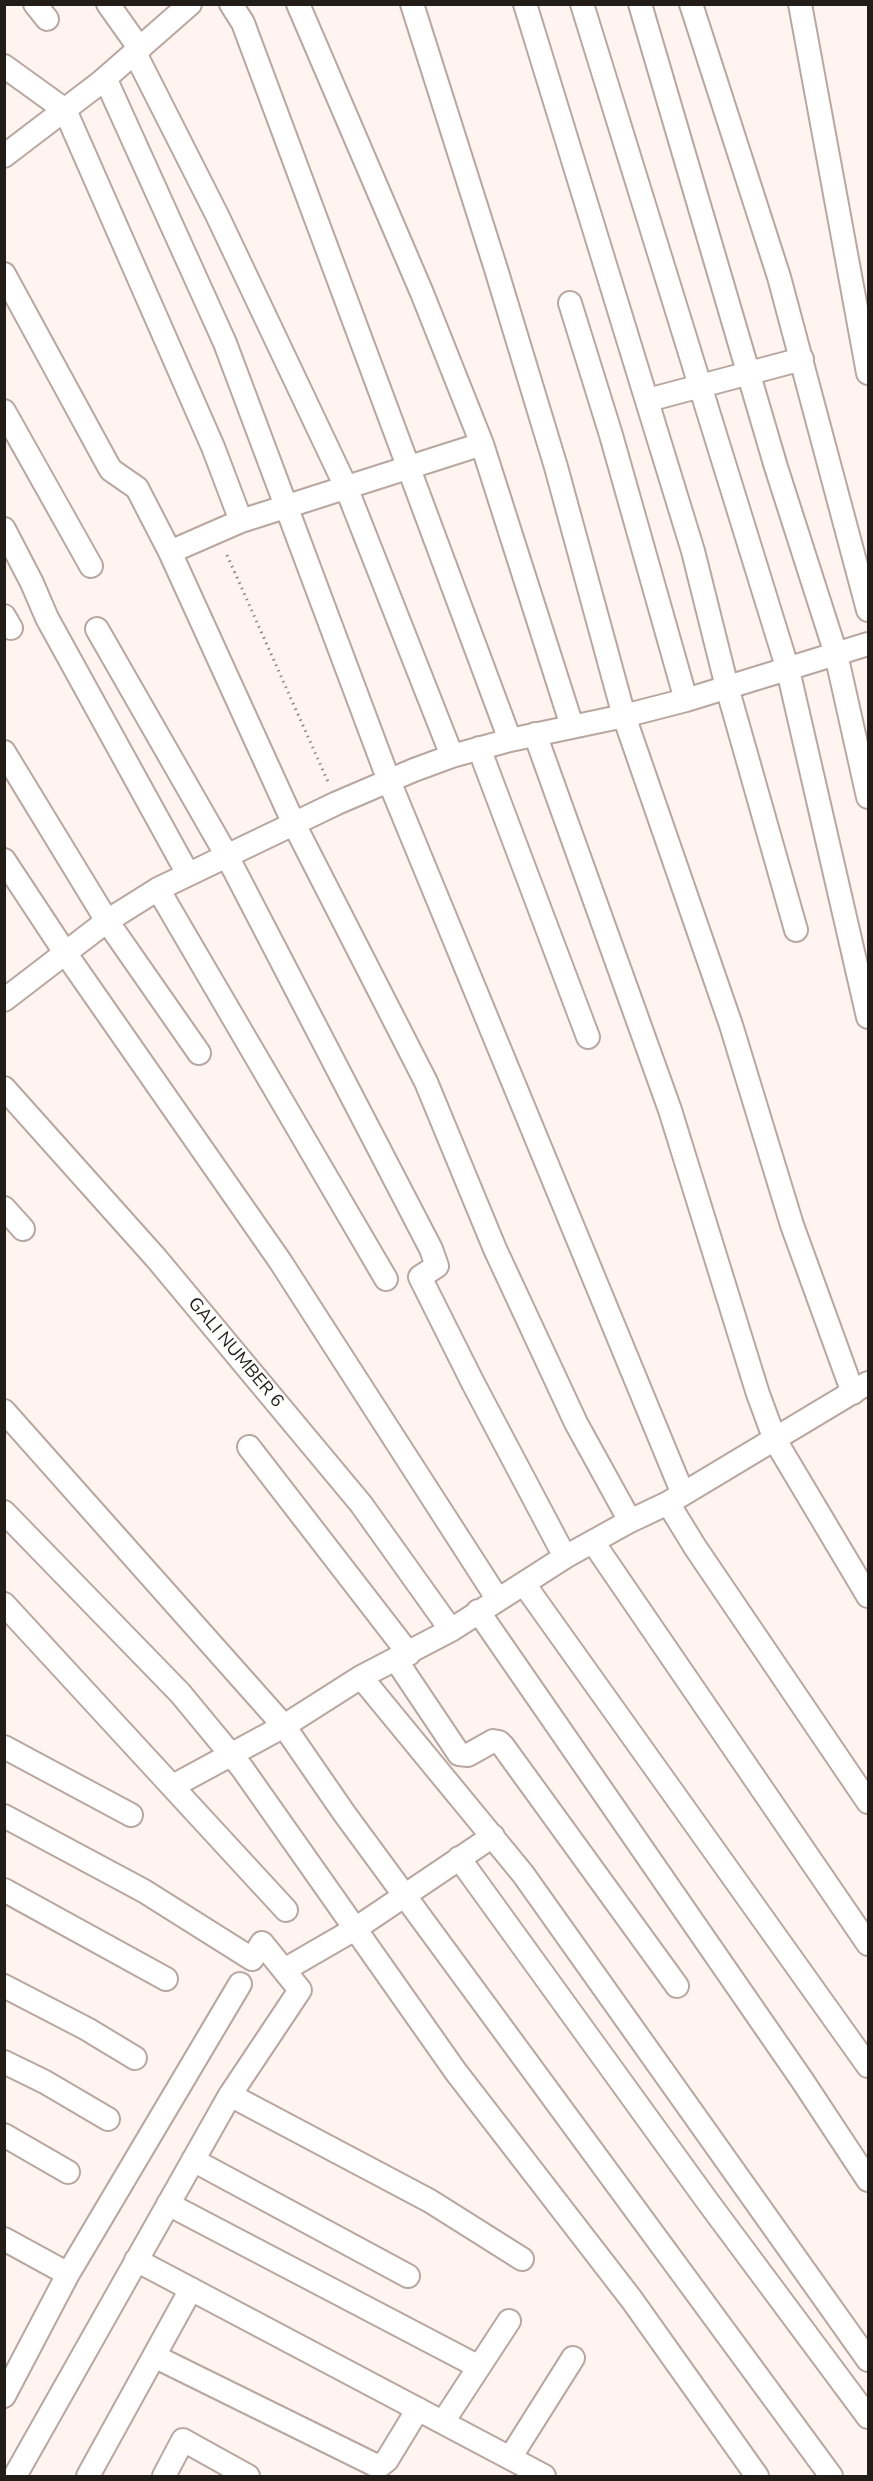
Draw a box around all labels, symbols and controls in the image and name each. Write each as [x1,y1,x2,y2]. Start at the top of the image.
street label: GALI NUMBER 6 [183,1294,287,1412]

